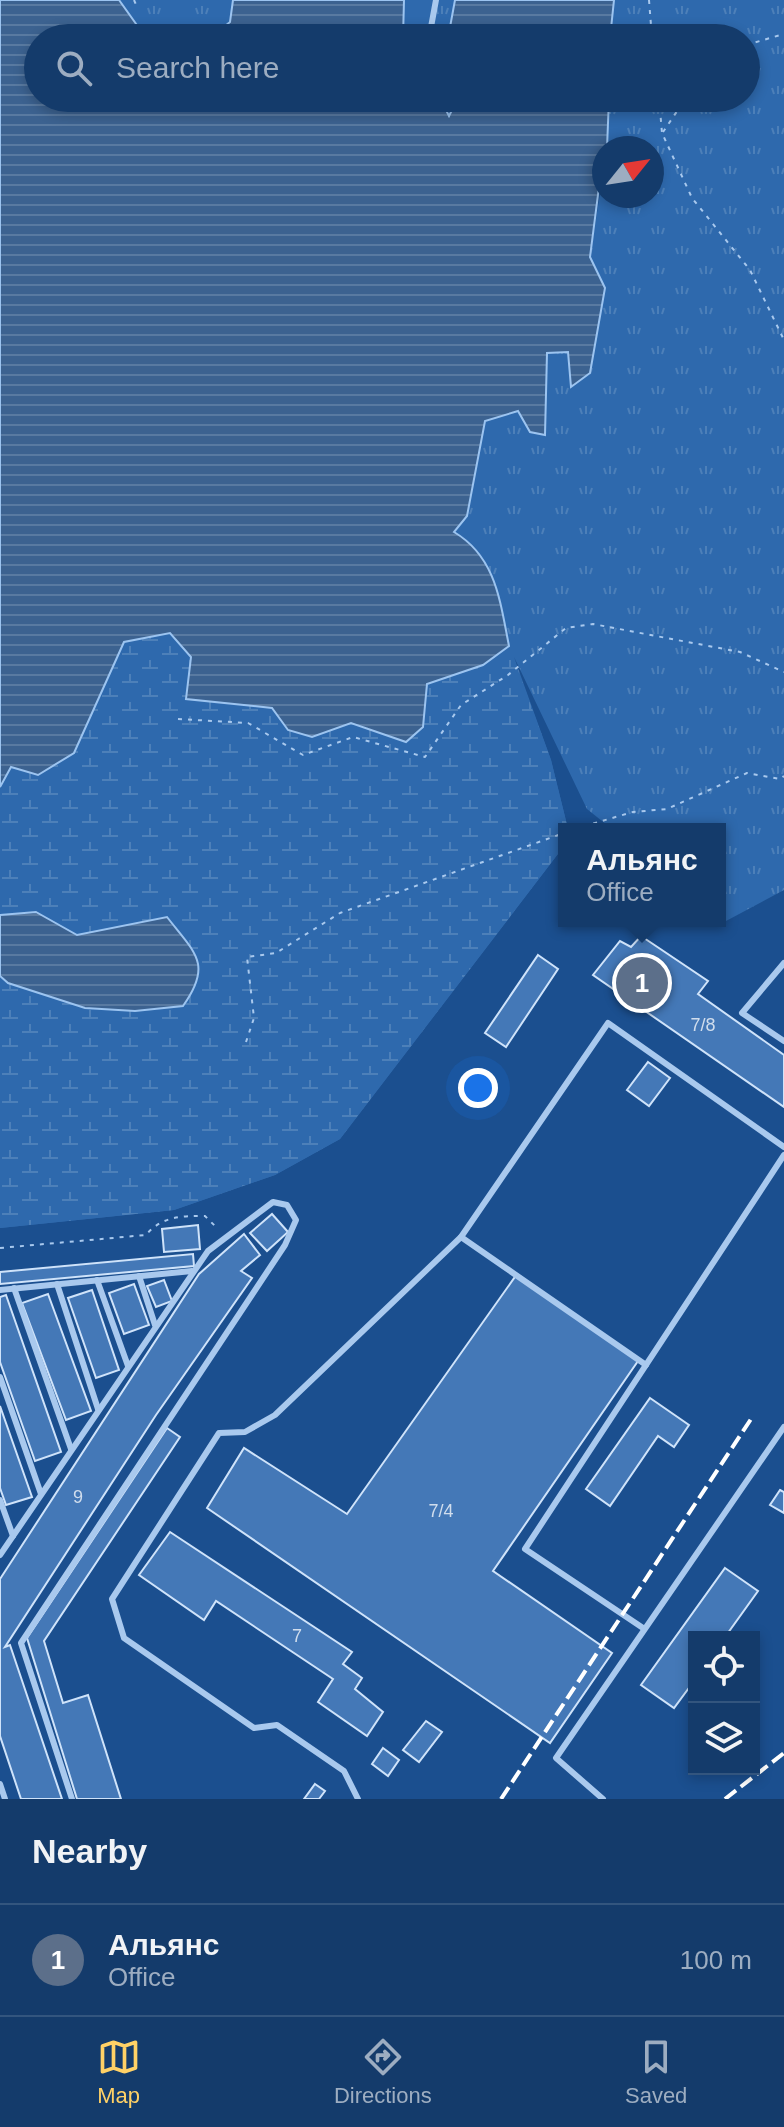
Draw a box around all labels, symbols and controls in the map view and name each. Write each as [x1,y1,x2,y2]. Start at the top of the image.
search box [24,24,760,112]
icon: search [52,46,96,90]
text: Search here [116,51,279,84]
north arrow [592,136,664,208]
popup [558,823,726,927]
text: Альянс [586,843,698,876]
text: Office [586,877,654,907]
pin: 1 [616,953,668,1013]
house number: 7/8 [690,1015,716,1035]
your location [458,1068,498,1108]
house number: 9 [73,1487,83,1507]
house number: 7/4 [428,1501,454,1521]
house number: 7 [292,1626,302,1646]
map controls [688,1631,760,1775]
button: locate [688,1631,760,1703]
button: layers [688,1703,760,1775]
text: Nearby [32,1832,147,1870]
text: Альянс [108,1928,219,1961]
text: 1 [51,1945,65,1975]
text: 100 m [680,1945,752,1975]
text: Office [108,1962,175,1992]
tab: Map [97,2035,141,2109]
tab: Directions [334,2035,432,2109]
tab: Saved [625,2035,687,2109]

